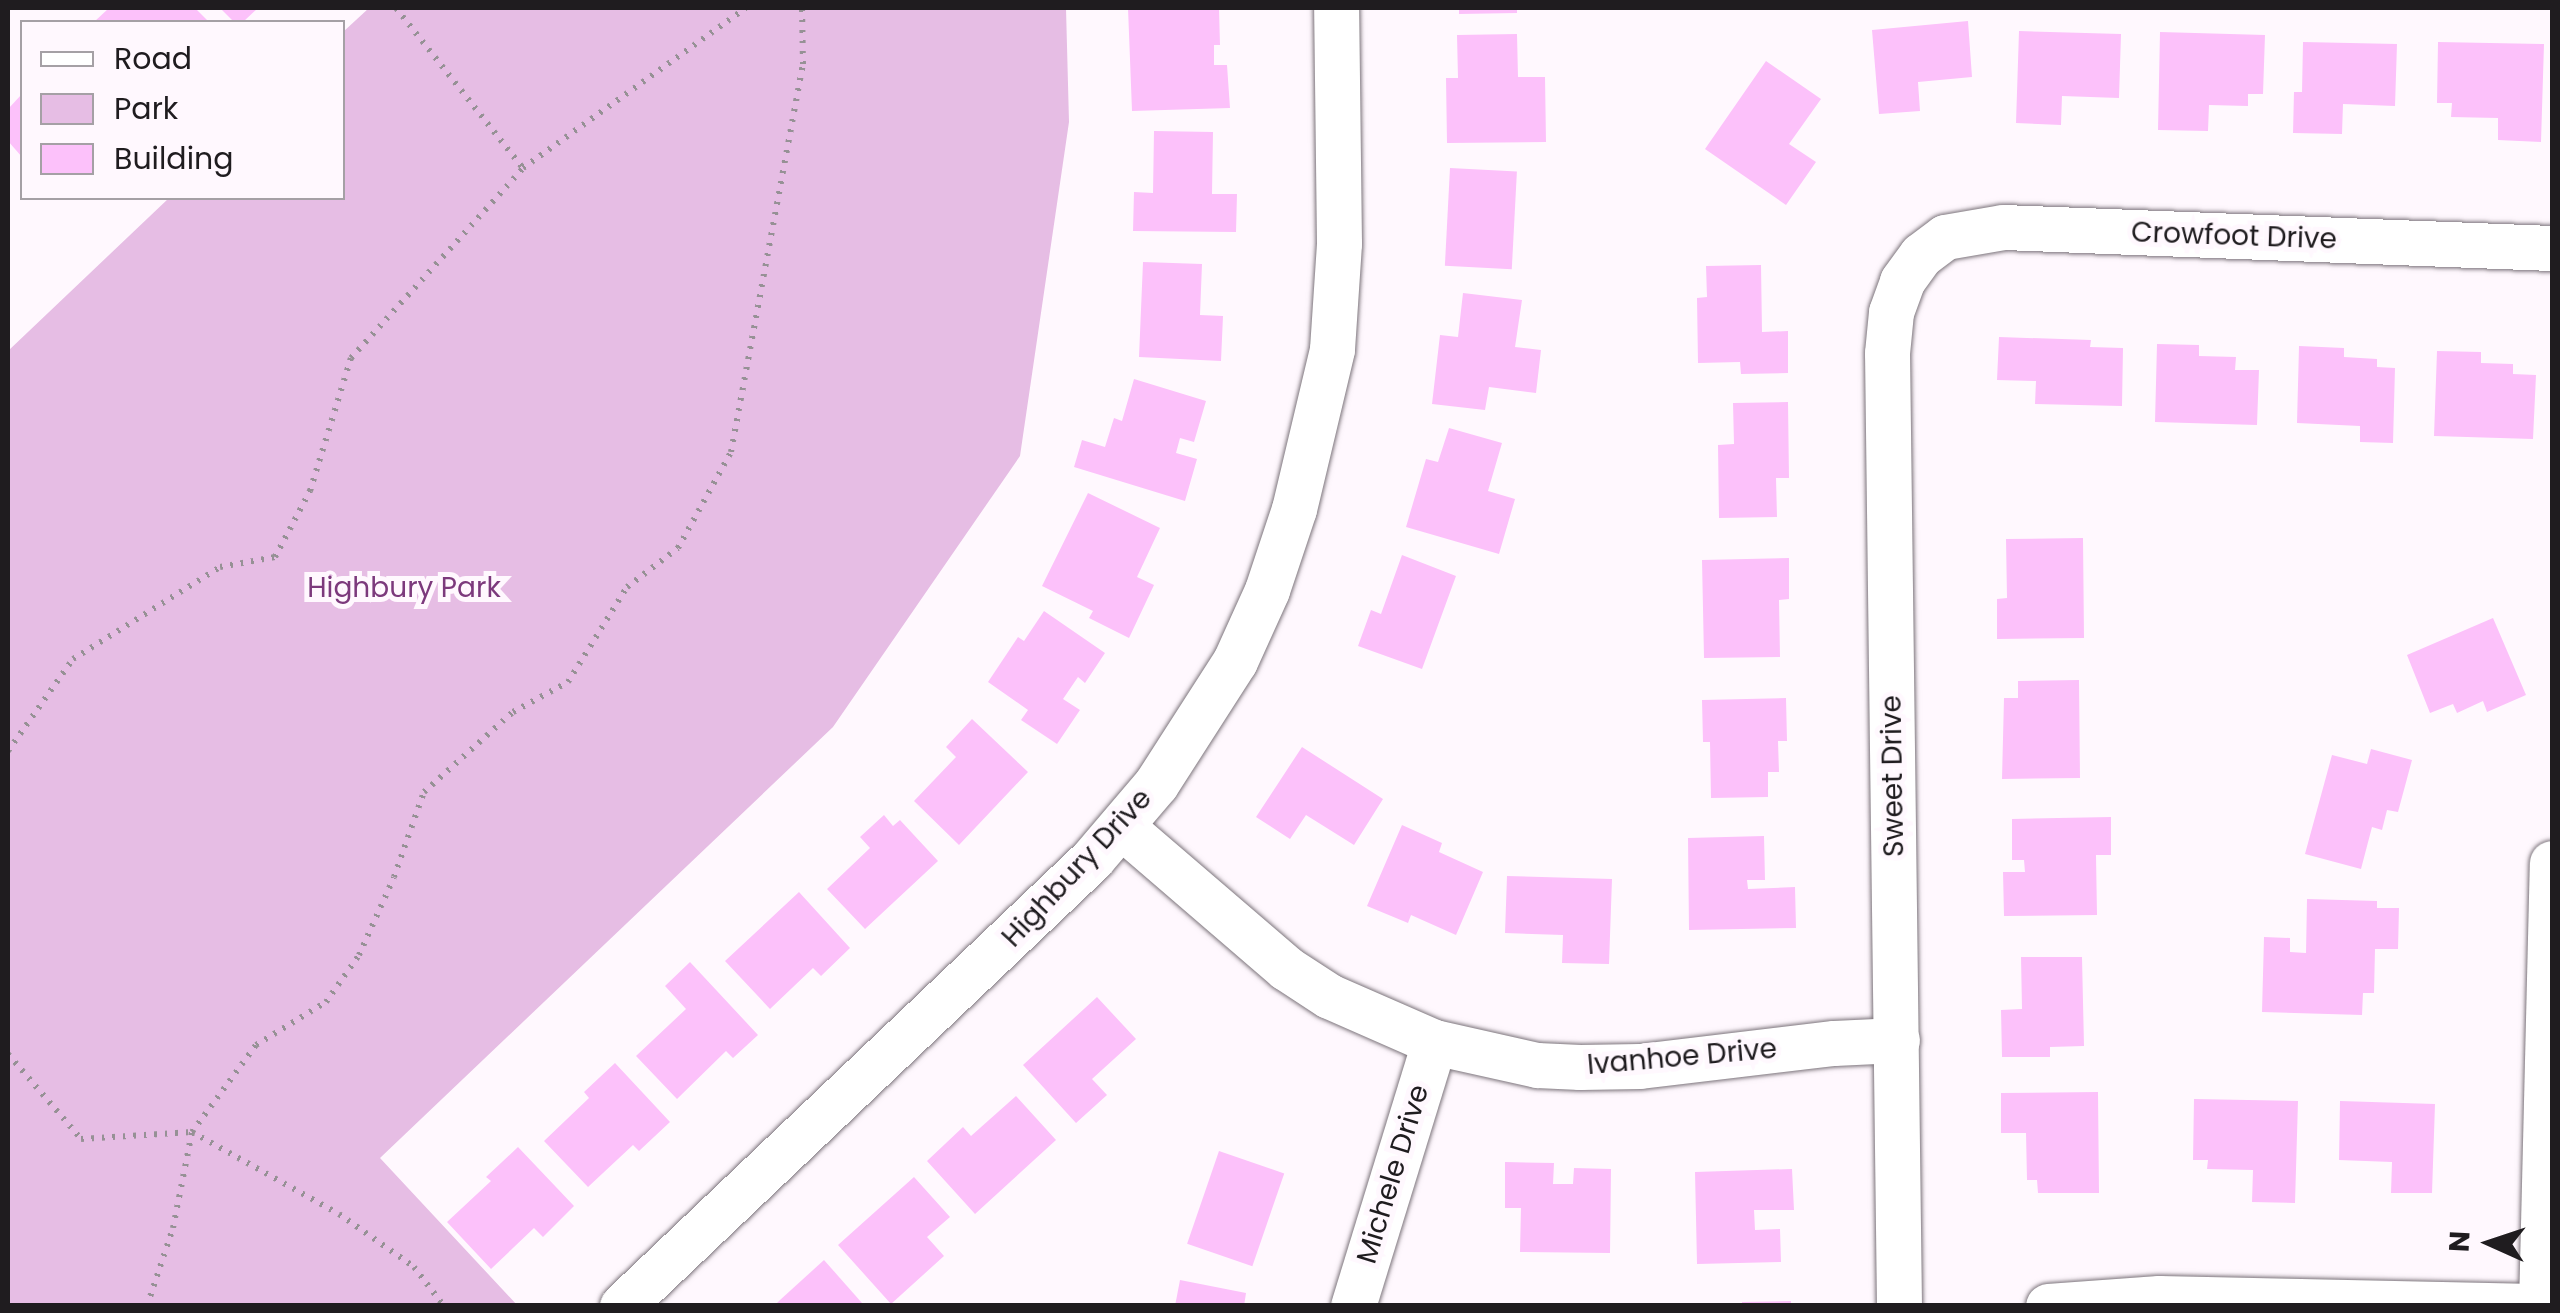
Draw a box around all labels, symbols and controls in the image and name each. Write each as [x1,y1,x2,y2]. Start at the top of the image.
legend [20,20,345,200]
text: Road [114,37,192,80]
text: Park [114,87,178,130]
text: Building [114,137,234,180]
street label: Crowfoot Drive [2131,216,2337,256]
park label: Highbury Park [307,571,501,605]
street label: Sweet Drive [1875,695,1911,857]
street label: Highbury Drive [995,782,1159,954]
street label: Ivanhoe Drive [1586,1032,1778,1082]
street label: Michele Drive [1350,1081,1436,1267]
north arrow [2440,1193,2540,1293]
text: N [2440,1230,2480,1253]

